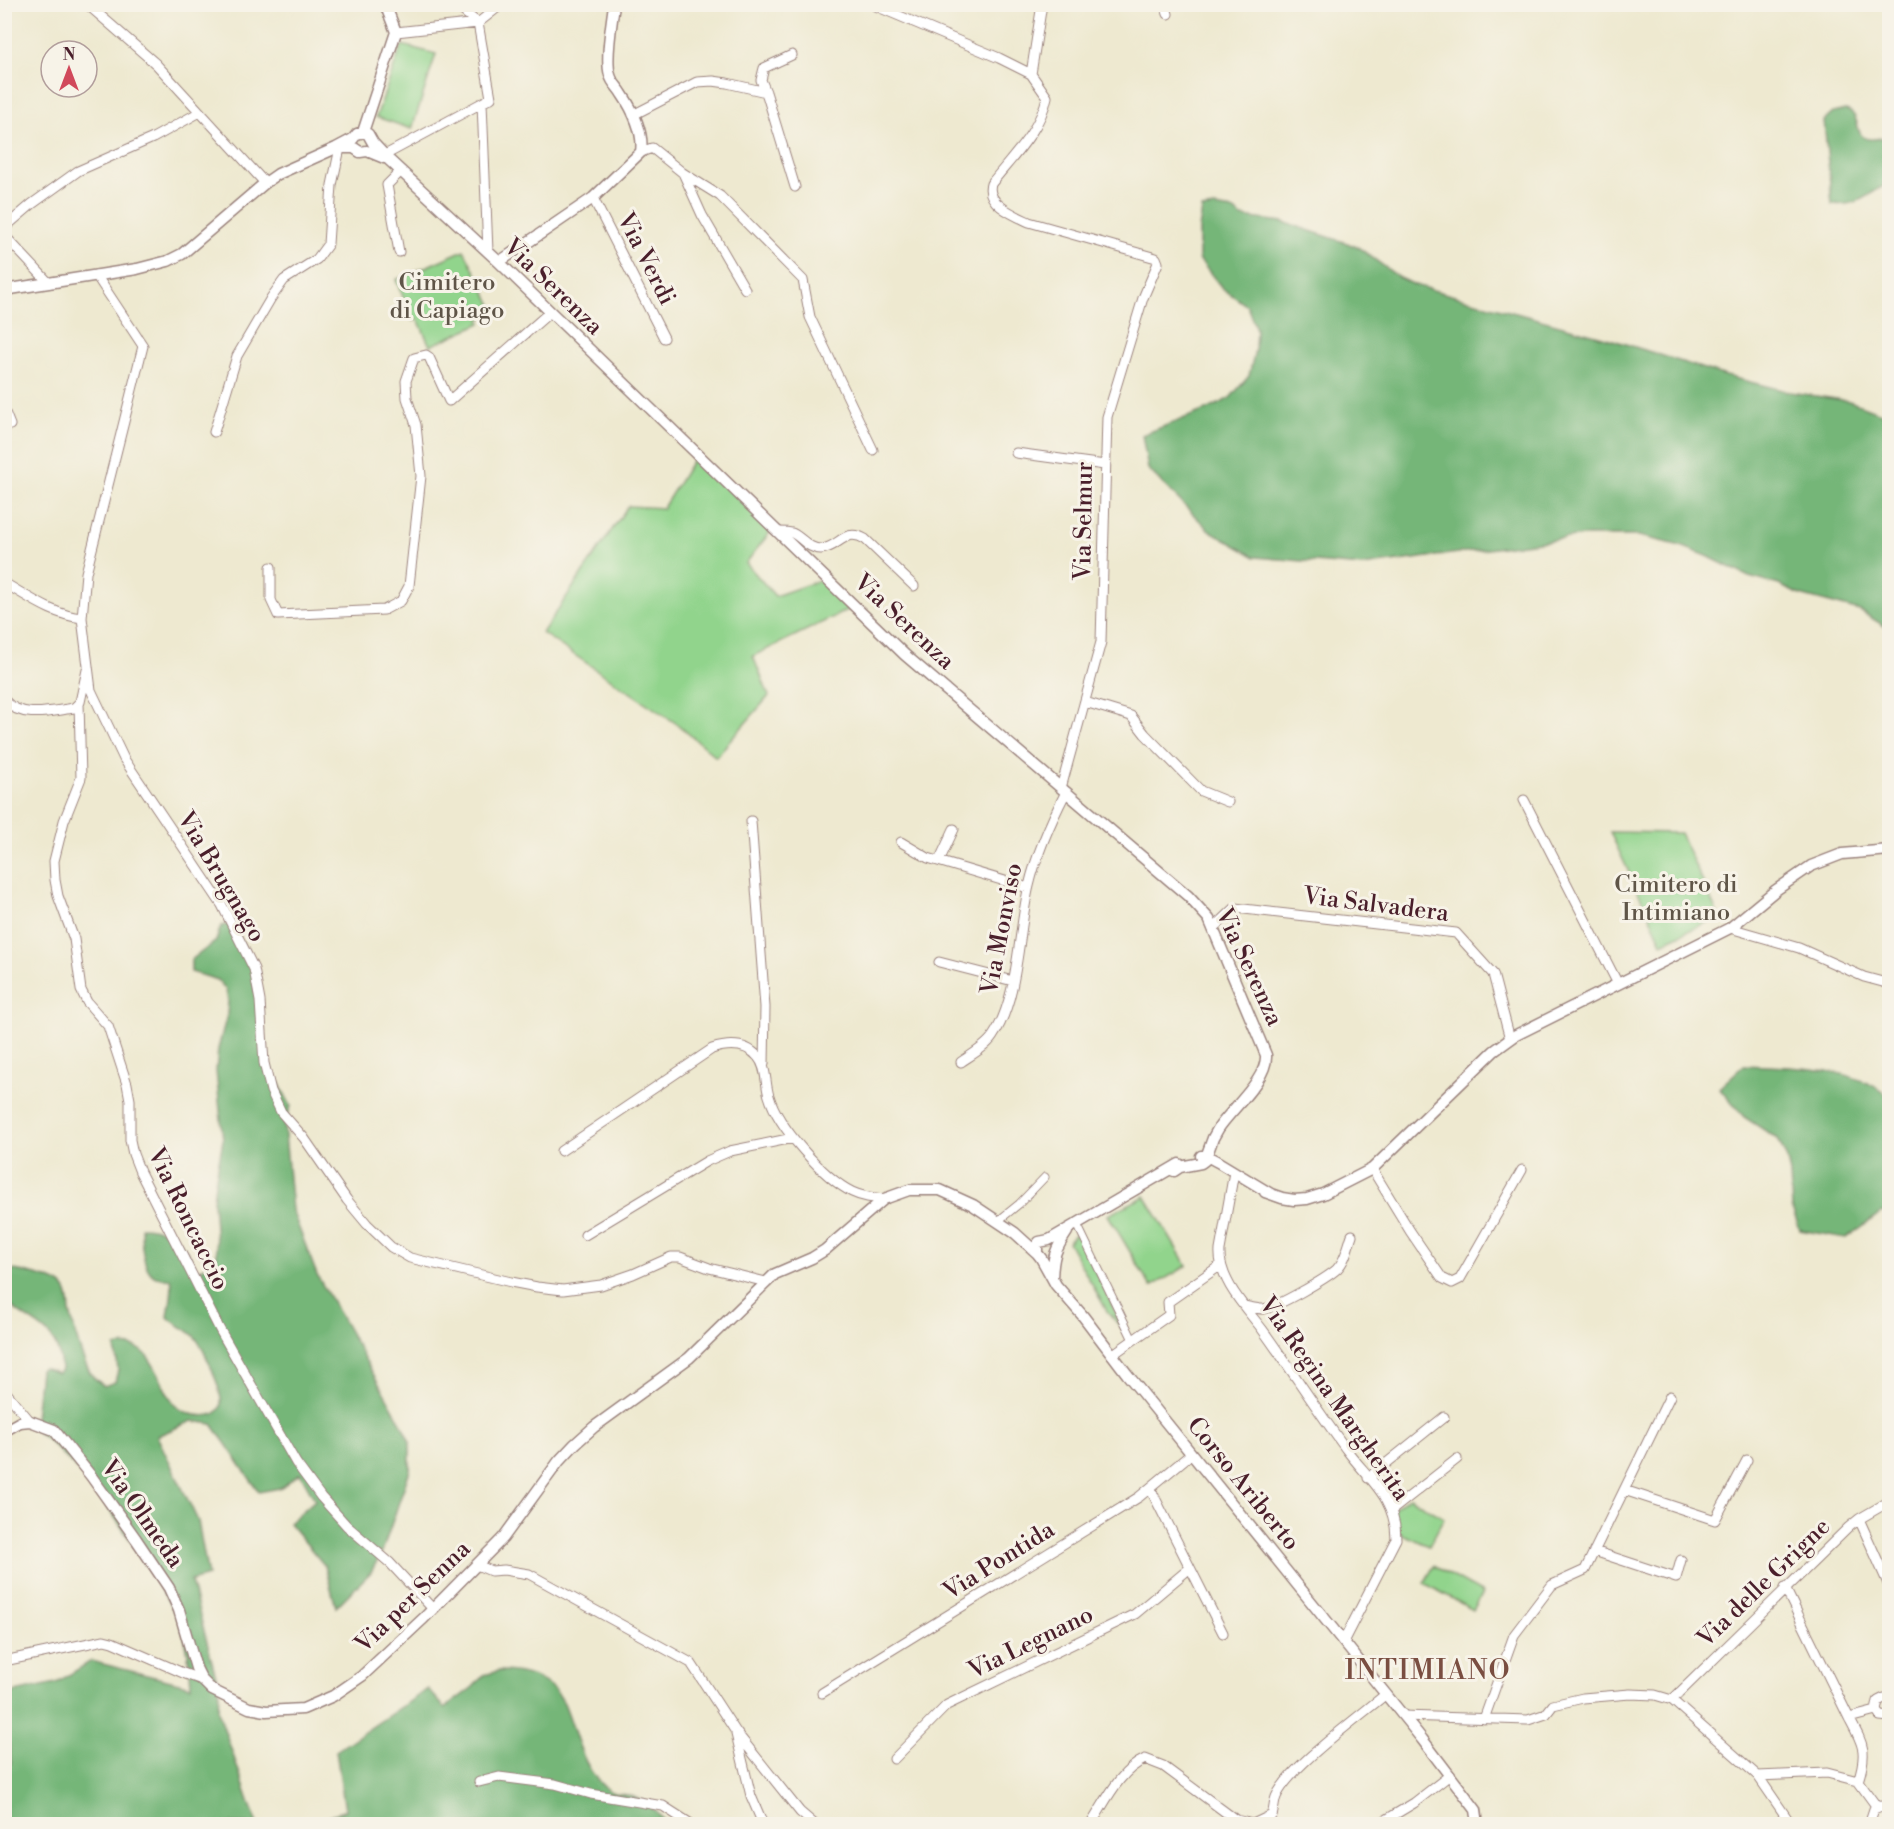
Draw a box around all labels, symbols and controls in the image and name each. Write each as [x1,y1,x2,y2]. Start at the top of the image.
north arrow [39,39,99,99]
text: N [63,45,76,65]
street label: Via Verdi [610,207,682,310]
street label: Via Serenza [496,231,610,342]
park label: Cimitero di Capiago [390,268,504,326]
street label: Via Selmur [1068,461,1100,582]
street label: Via Serenza [847,567,961,677]
street label: Via Brugnago [170,805,272,948]
street label: Via Monviso [974,861,1029,998]
park label: Cimitero di Intimiano [1614,870,1738,928]
street label: Via Salvadera [1301,881,1451,929]
street label: Via Serenza [1208,902,1290,1032]
street label: Via Roncaccio [140,1142,235,1295]
street label: Via Regina Margherita [1251,1290,1416,1508]
street label: Corso Ariberto [1180,1411,1306,1557]
street label: Via Olmeda [93,1453,191,1575]
street label: Via delle Grigne [1691,1512,1837,1655]
street label: Via Pontida [937,1515,1061,1608]
street label: Via per Senna [348,1534,478,1660]
street label: Via Legnano [963,1600,1098,1687]
district label: INTIMIANO [1345,1654,1511,1688]

